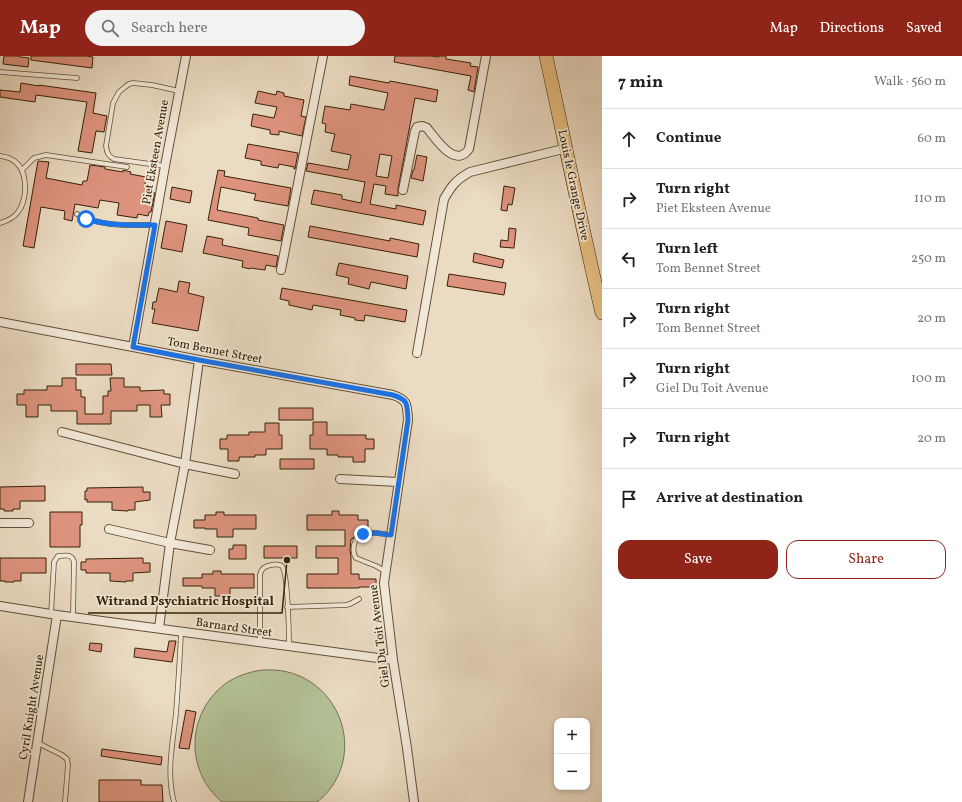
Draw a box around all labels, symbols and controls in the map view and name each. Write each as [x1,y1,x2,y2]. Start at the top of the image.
search box [85,10,365,46]
text: Map [20,15,61,41]
icon: search [99,17,121,39]
text: Search here [131,18,208,39]
text: Map [770,19,798,38]
text: Directions [820,19,884,38]
text: Saved [906,19,942,38]
text: 7 min [618,71,663,94]
text: Walk · 560 m [874,73,946,91]
street label: Piet Eksteen Avenue [139,98,173,206]
street label: Louis le Grange Drive [553,128,593,243]
icon: ahead [618,128,640,150]
text: Continue [656,128,721,149]
text: 60 m [918,130,946,148]
text: Turn right [656,179,730,200]
icon: right [618,188,640,210]
text: 110 m [914,190,946,208]
text: Piet Eksteen Avenue [656,200,771,218]
route start [77,210,95,228]
text: Turn left [656,239,718,260]
icon: left [618,248,640,270]
text: 250 m [911,250,946,268]
text: Tom Bennet Street [656,260,761,278]
text: Turn right [656,299,730,320]
icon: right [618,308,640,330]
text: 20 m [917,310,946,328]
text: Tom Bennet Street [656,320,761,338]
street label: Tom Bennet Street [166,334,264,368]
text: Turn right [656,359,730,380]
icon: right [618,368,640,390]
text: 100 m [911,370,946,388]
text: Giel Du Toit Avenue [656,380,768,398]
icon: right [618,428,640,450]
text: Turn right [656,428,730,449]
text: 20 m [917,430,946,448]
icon: arrive [618,488,640,510]
text: Arrive at destination [656,488,803,509]
route end [354,525,372,543]
button: Save [618,540,778,579]
button: Share [786,540,946,579]
street label: Giel Du Toit Avenue [366,583,394,688]
callout: Witrand Psychiatric Hospital [88,588,282,613]
text: Witrand Psychiatric Hospital [96,593,274,611]
street label: Barnard Street [194,615,273,641]
street label: Cyril Knight Avenue [16,653,48,761]
map controls [554,718,590,790]
button: + [554,718,590,754]
button: − [554,754,590,790]

